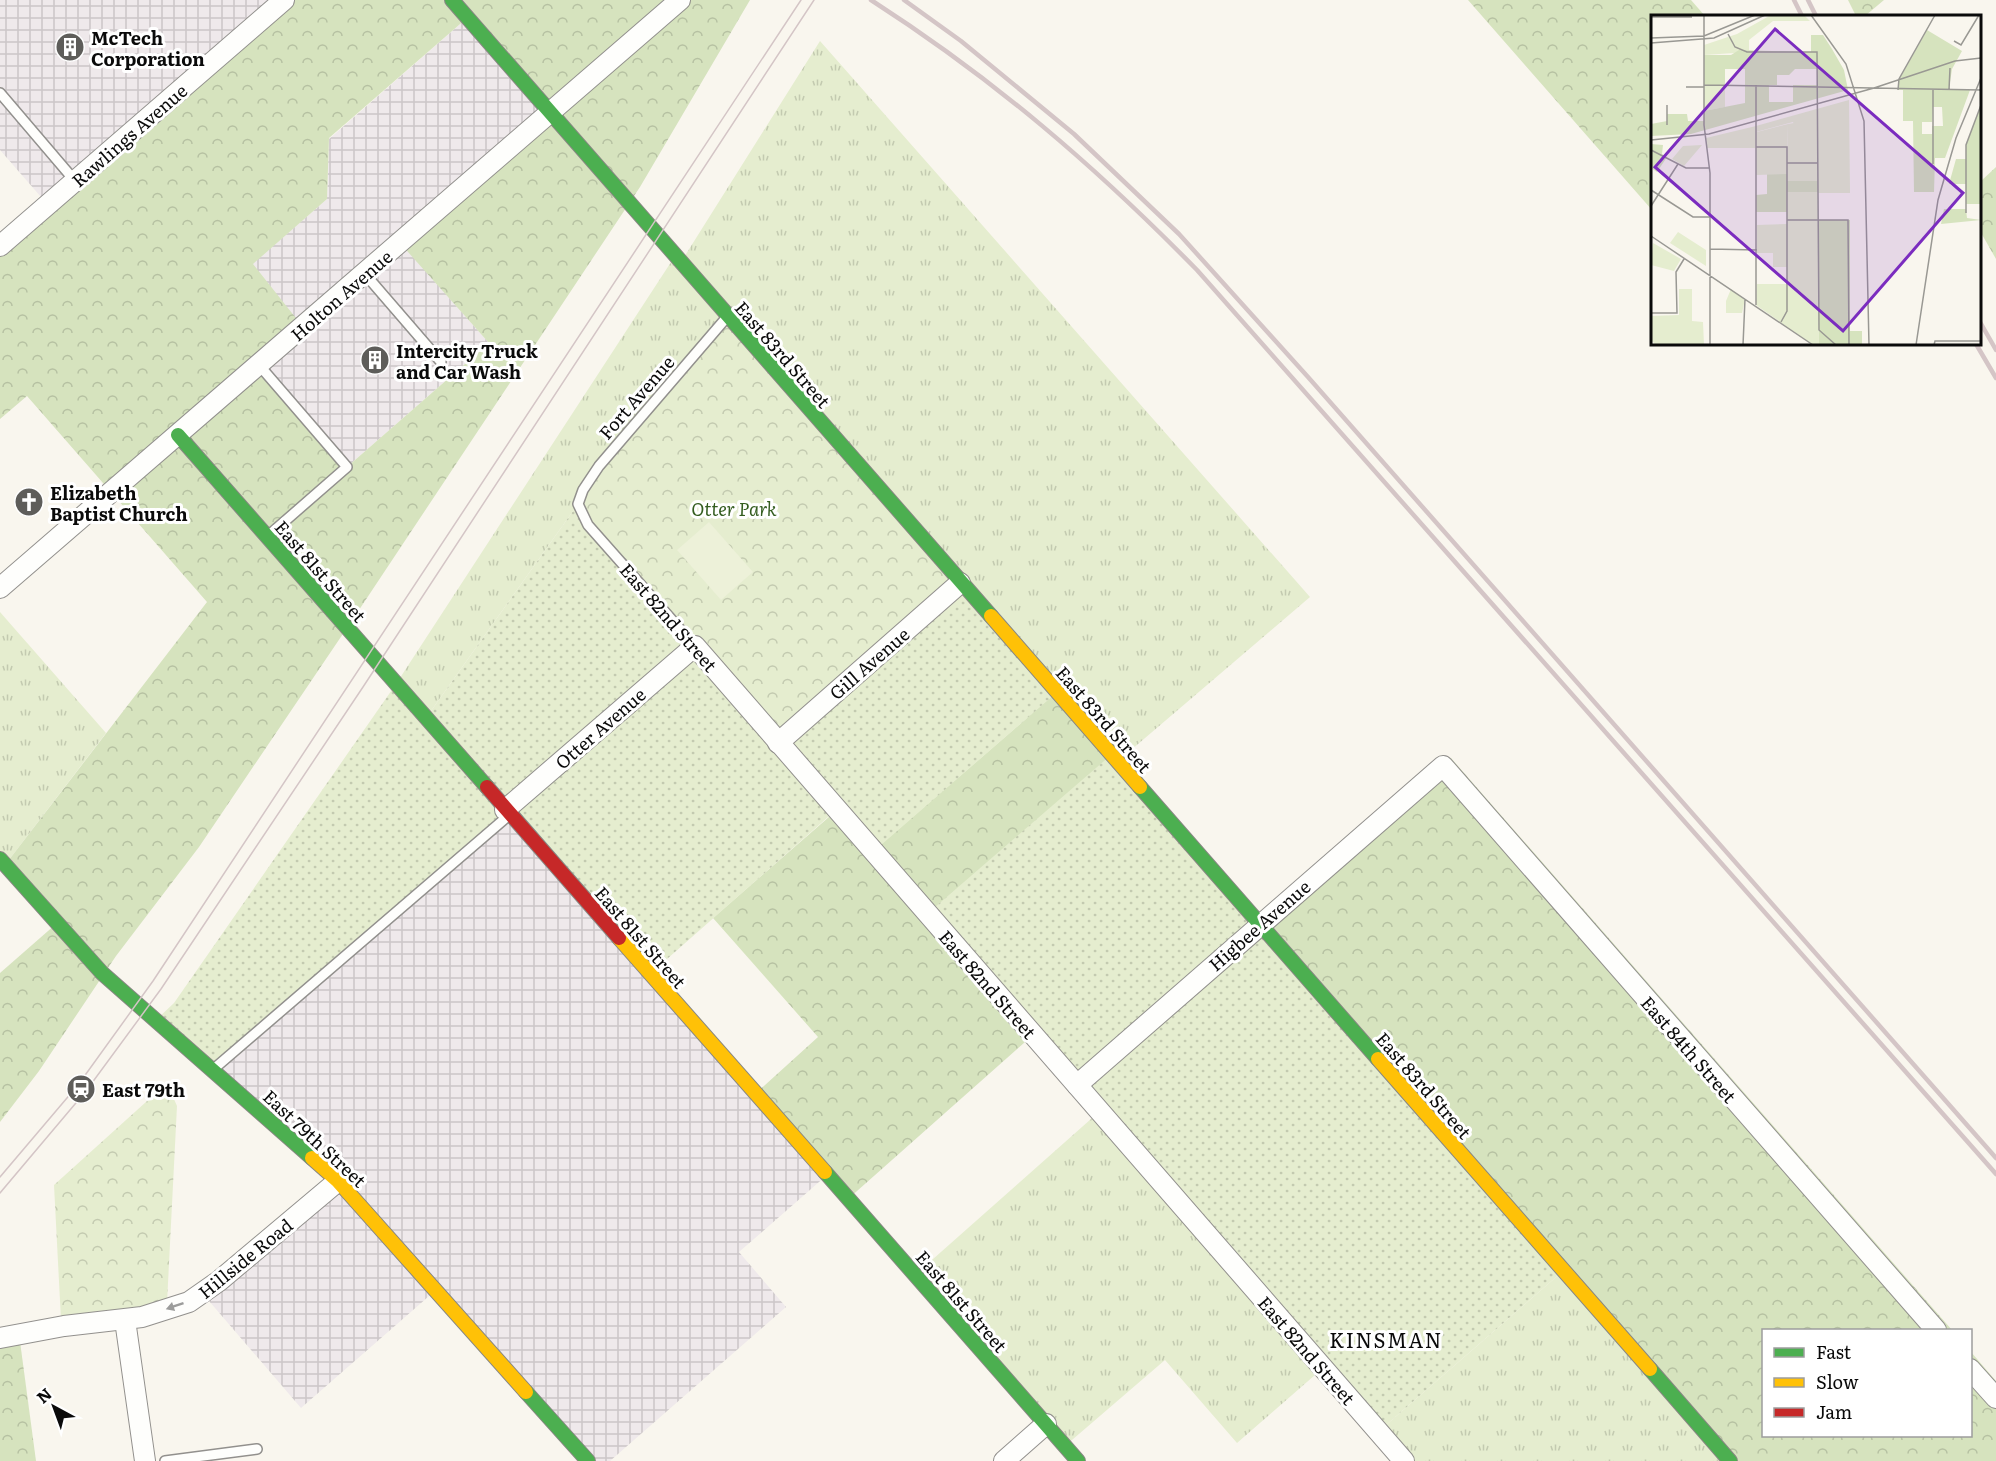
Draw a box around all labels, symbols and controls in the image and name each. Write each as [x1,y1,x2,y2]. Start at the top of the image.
inset map [1651,15,1981,345]
place label: McTech Corporation [91,24,205,72]
building icon: McTech Corporation [54,31,86,63]
street label: Rawlings Avenue [65,77,193,193]
street label: Holton Avenue [284,243,398,347]
street label: East 83rd Street [729,295,838,414]
place label: Intercity Truck and Car Wash [396,337,539,385]
building icon: Intercity Truck and Car Wash [359,344,391,376]
street label: Fort Avenue [592,349,680,445]
place label: Elizabeth Baptist Church [50,479,188,527]
church icon: Elizabeth Baptist Church [13,486,45,518]
park label: Otter Park [691,495,777,522]
street label: East 81st Street [269,514,373,628]
street label: East 82nd Street [614,557,724,678]
street label: Gill Avenue [823,621,915,705]
street label: East 83rd Street [1050,660,1159,779]
street label: Otter Avenue [549,681,651,775]
street label: Higbee Avenue [1202,873,1316,977]
street label: East 81st Street [589,880,693,994]
street label: East 82nd Street [933,924,1043,1045]
street label: East 84th Street [1635,990,1744,1109]
street label: East 83rd Street [1370,1026,1479,1145]
station icon: East 79th [65,1073,97,1105]
place label: East 79th [102,1076,185,1103]
street label: East 79th Street [257,1083,373,1194]
street label: Hillside Road [192,1211,298,1305]
street label: East 81st Street [910,1244,1014,1358]
street label: East 82nd Street [1252,1290,1362,1411]
one-way arrow [166,1302,184,1311]
district label: KINSMAN [1329,1324,1443,1354]
legend [1762,1329,1972,1437]
text: Fast [1816,1338,1852,1365]
text: Slow [1816,1368,1859,1395]
north arrow [24,1377,84,1437]
text: N [31,1381,56,1408]
text: Jam [1816,1398,1852,1425]

